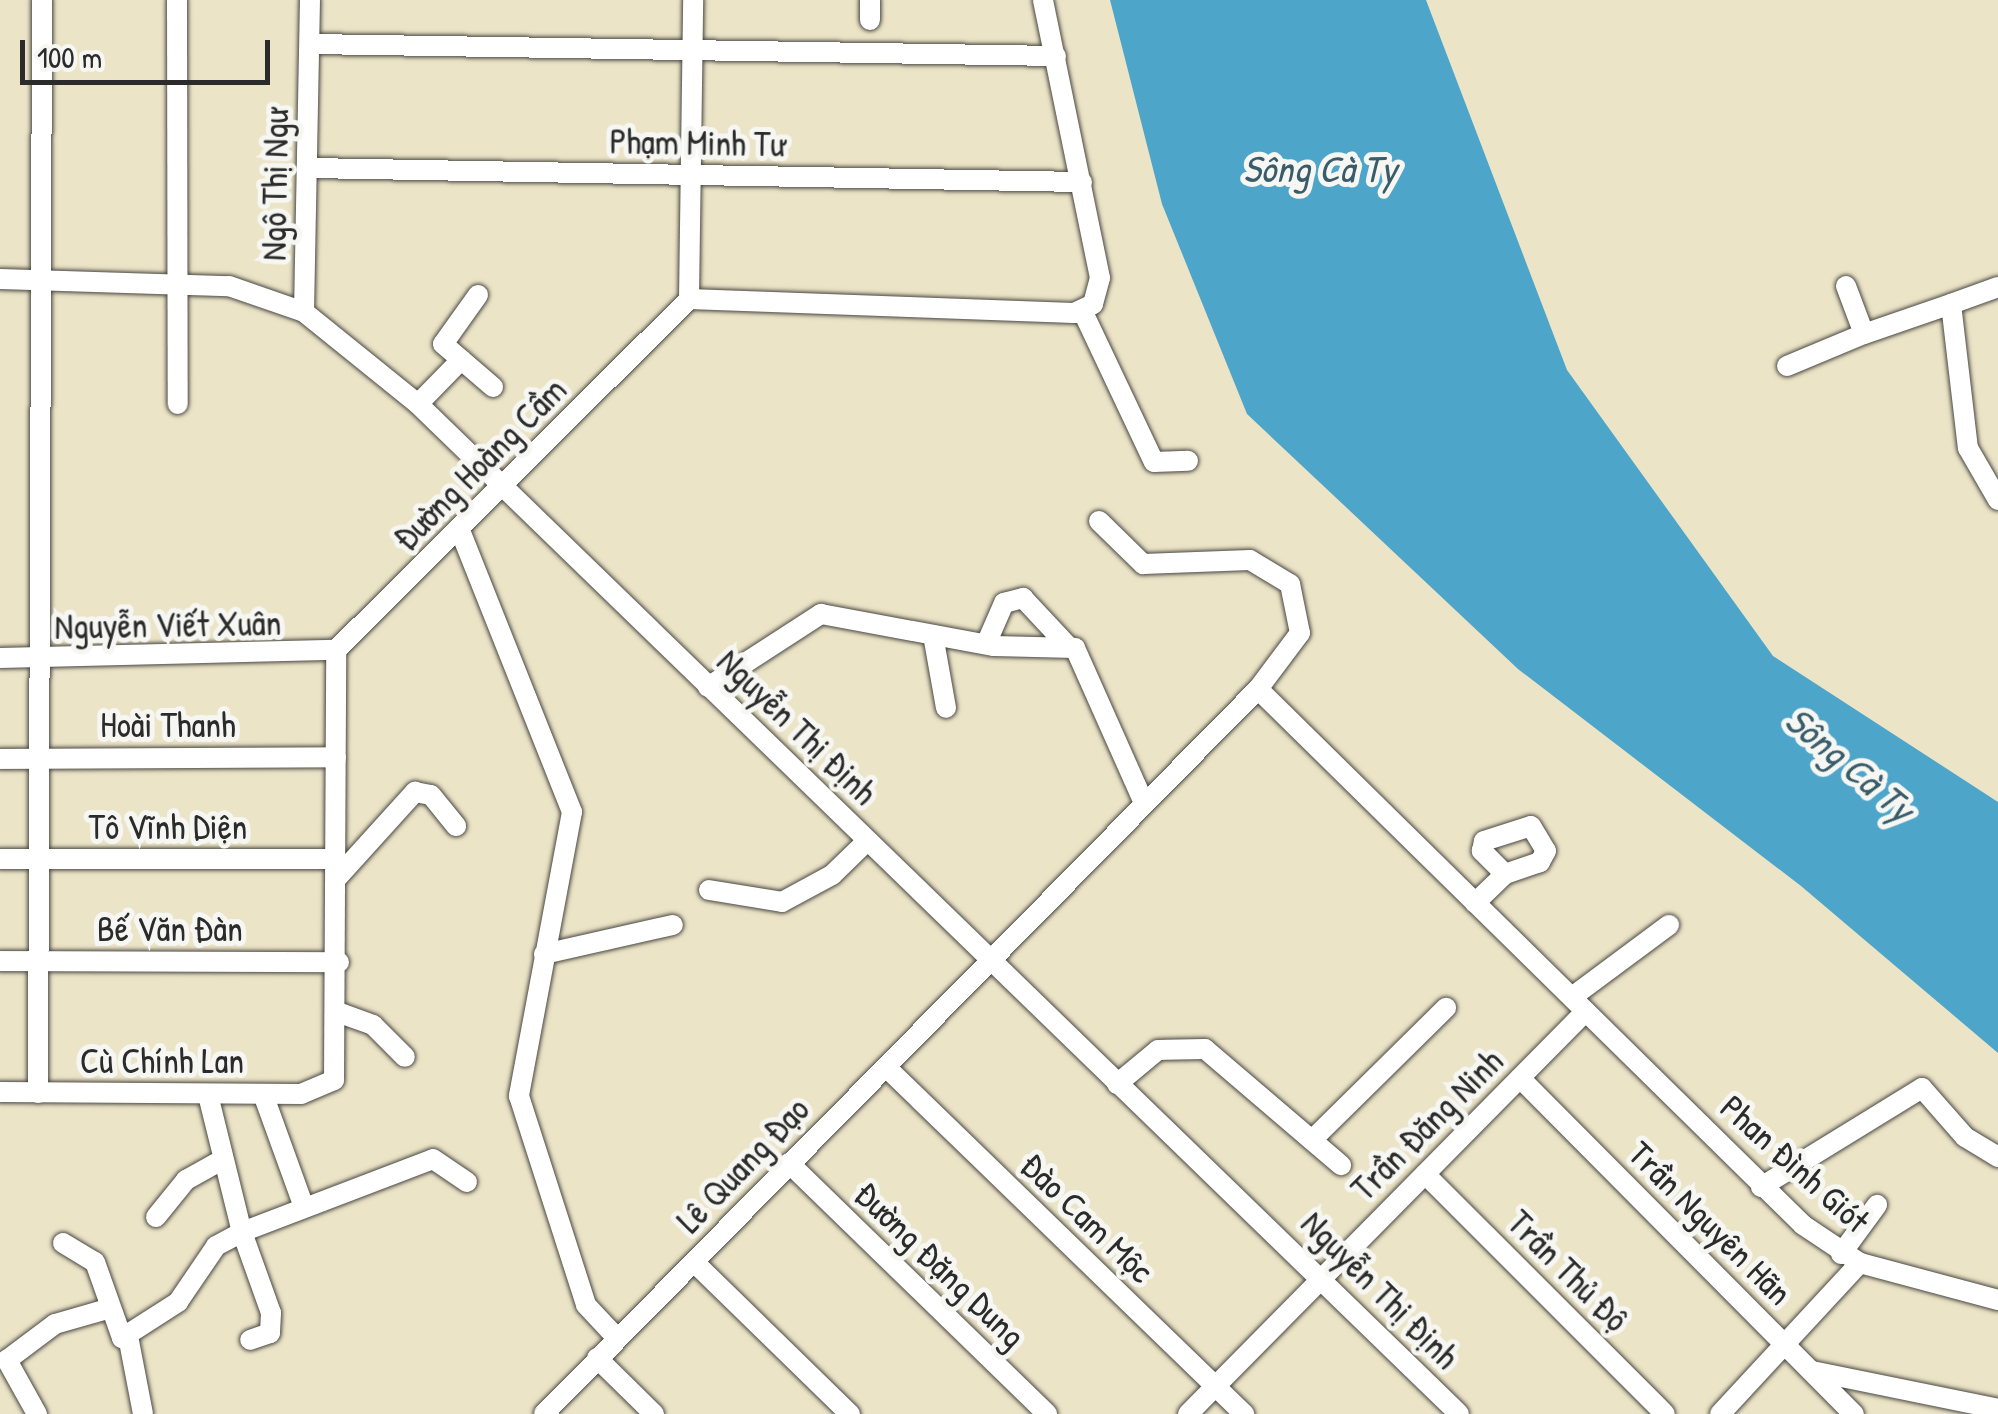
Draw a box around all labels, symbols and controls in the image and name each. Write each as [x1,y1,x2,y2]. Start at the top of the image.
scale bar [25,20,275,82]
text: 100 m [37,37,102,77]
street label: Ngô Thị Ngư [253,109,297,261]
street label: Phạm Minh Tư [609,120,785,166]
water label: Sông Cà Ty [1243,146,1397,192]
street label: Đường Hoàng Cầm [385,369,575,559]
street label: Nguyễn Viết Xuân [54,602,282,648]
street label: Nguyễn Thị Định [709,641,885,813]
water label: Sông Cà Ty [1776,697,1924,831]
street label: Hoài Thanh [100,704,236,746]
street label: Tô Vĩnh Diện [89,806,247,848]
street label: Bế Văn Đàn [97,908,243,950]
street label: Cù Chính Lan [80,1040,244,1082]
street label: Trần Đăng Ninh [1343,1041,1511,1209]
street label: Phan Đình Giót [1712,1086,1878,1242]
street label: Lê Quang Đạo [668,1088,818,1242]
street label: Trần Nguyên Hãn [1619,1132,1801,1314]
street label: Đào Cam Mộc [1012,1144,1162,1292]
street label: Đường Đặng Dung [846,1173,1034,1357]
street label: Trần Thủ Độ [1499,1202,1637,1340]
street label: Nguyễn Thị Định [1293,1203,1467,1377]

